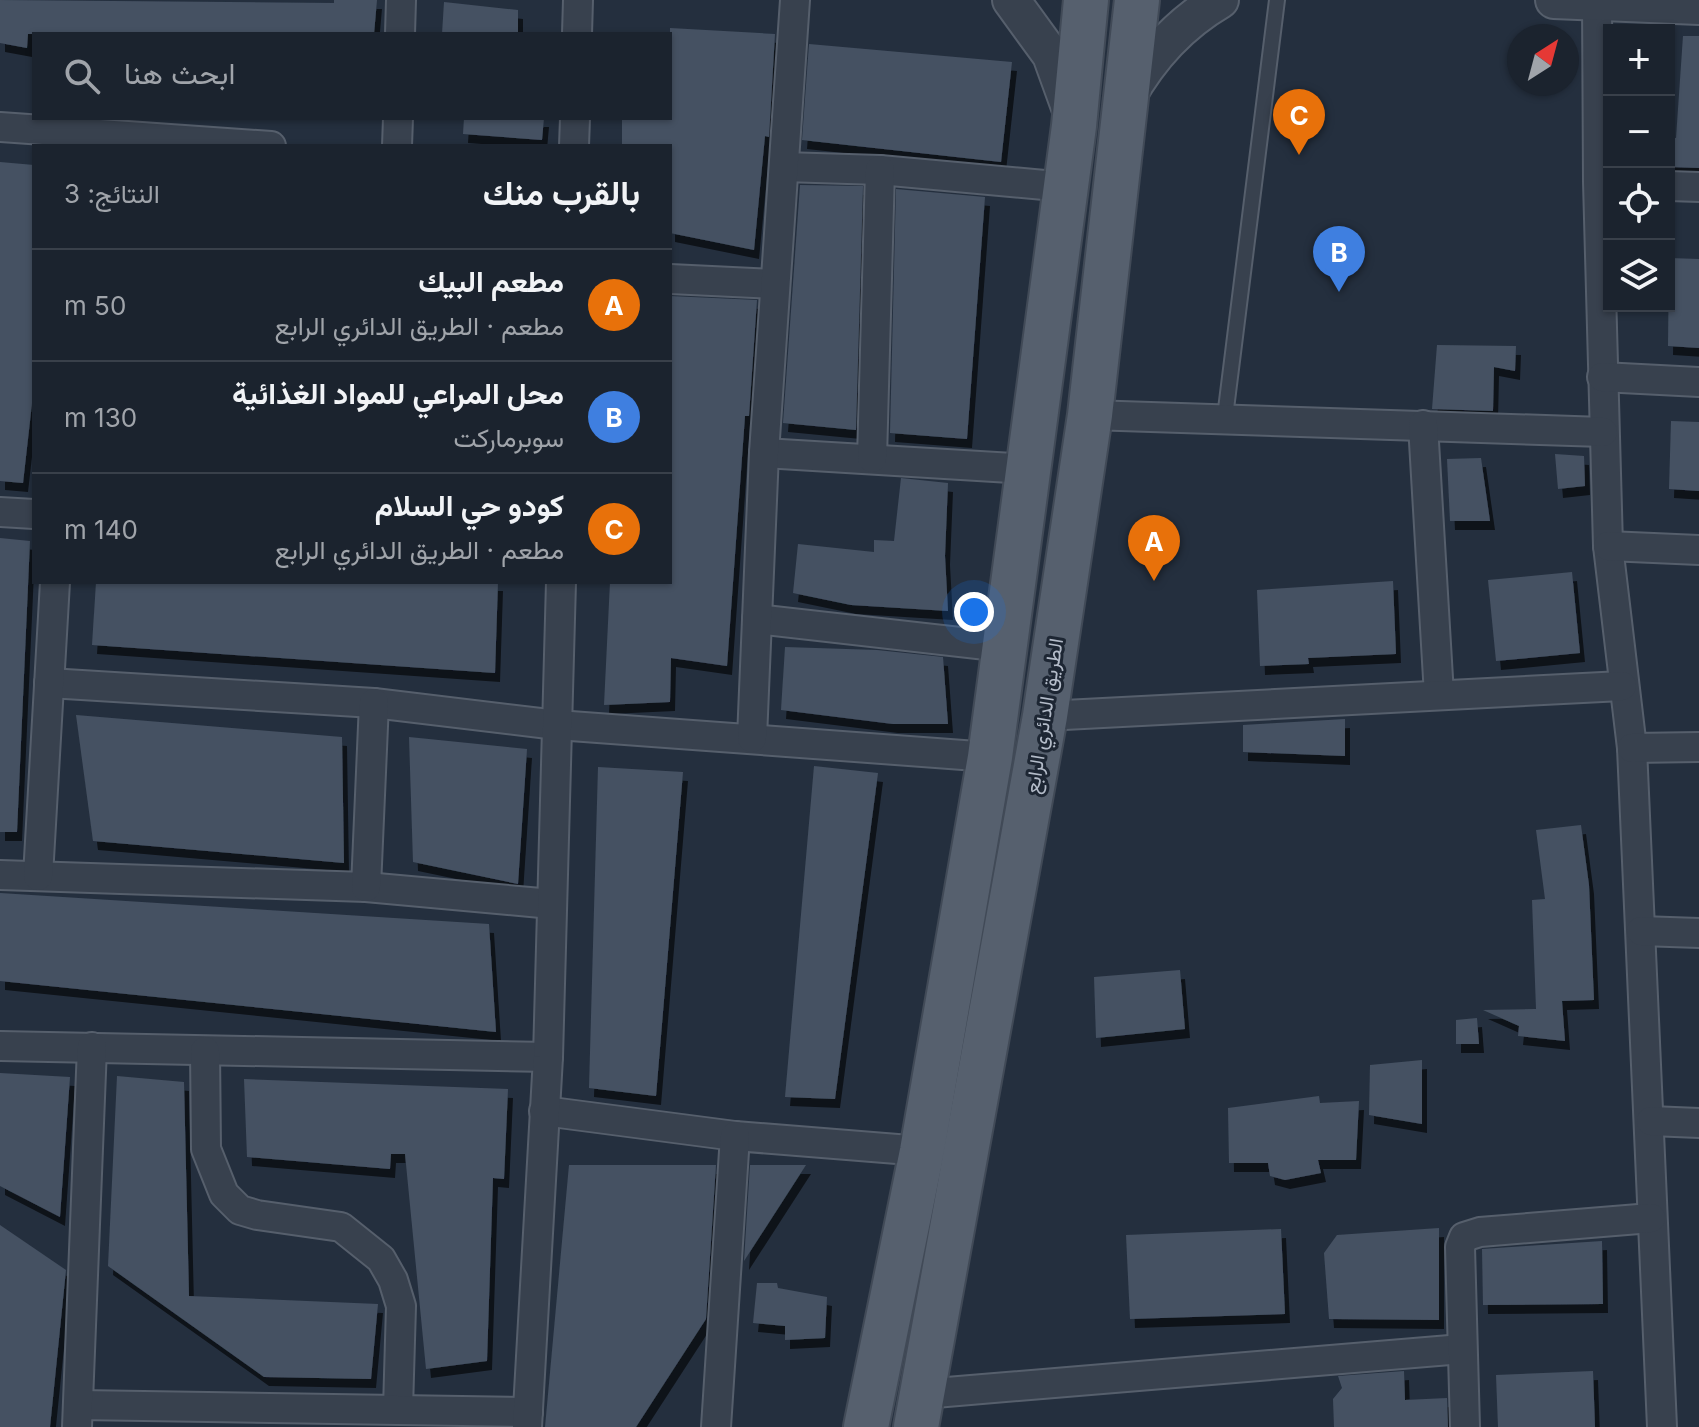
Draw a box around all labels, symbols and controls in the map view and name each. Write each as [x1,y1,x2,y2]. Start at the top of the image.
north arrow [1507,24,1579,96]
map controls [1603,24,1675,312]
button: + [1603,24,1675,96]
search box [32,32,672,120]
icon: search [60,54,104,98]
text: ابحث هنا [124,55,235,91]
pin: C [1273,89,1325,155]
button: − [1603,96,1675,168]
button: locate [1603,168,1675,240]
text: بالقرب منك [483,172,640,213]
text: النتائج: 3 [64,178,160,209]
pin: B [1313,226,1365,292]
button: layers [1603,240,1675,312]
text: مطعم البيك [418,263,564,299]
text: 50 m [64,290,126,321]
text: A [604,290,624,321]
text: مطعم · الطريق الدائري الرابع [274,310,564,341]
text: محل المراعي للمواد الغذائية [232,375,564,411]
text: 130 m [64,402,137,433]
text: B [605,402,623,433]
text: سوبرماركت [453,422,564,453]
text: كودو حي السلام [375,487,564,523]
text: 140 m [64,514,138,545]
text: C [604,514,624,545]
pin: A [1128,515,1180,581]
text: مطعم · الطريق الدائري الرابع [274,534,564,565]
your location [954,592,994,632]
street label: الطريق الدائري الرابع [1020,636,1073,796]

